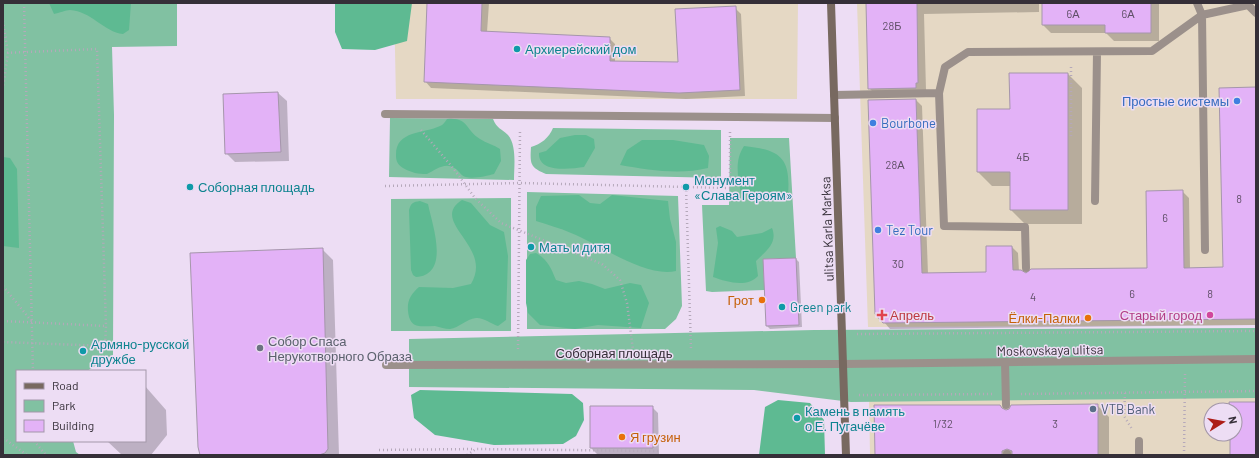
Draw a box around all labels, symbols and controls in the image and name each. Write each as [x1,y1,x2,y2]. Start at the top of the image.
house number: 6А [1066,7,1080,20]
house number: 6А [1121,7,1135,20]
house number: 28Б [883,19,901,32]
place label: Архиерейский дом [525,41,637,57]
marker: Архиерейский дом [512,44,522,54]
place label: Простые системы [1122,93,1229,109]
marker: Простые системы [1232,96,1242,106]
place label: Bourbone [881,115,936,131]
marker: Bourbone [868,118,878,128]
house number: 4Б [1016,150,1030,163]
house number: 28А [886,158,905,171]
place label: Монумент «Слава Героям» [694,172,793,203]
street label: ulitsa Karla Marksa [817,176,837,282]
place label: Соборная площадь [198,179,315,195]
marker: Соборная площадь [185,182,195,192]
marker: Монумент «Слава Героям» [681,182,691,192]
house number: 8 [1236,192,1242,205]
house number: 6 [1162,211,1168,224]
place label: Tez Tour [886,222,933,238]
marker: Tez Tour [873,225,883,235]
place label: Мать и дитя [539,239,610,255]
marker: Мать и дитя [526,242,536,252]
house number: 30 [892,257,904,270]
house number: 6 [1129,287,1135,300]
house number: 8 [1207,287,1213,300]
house number: 4 [1030,290,1036,303]
place label: Грот [728,292,754,308]
marker: Грот [757,295,767,305]
place label: Green park [790,299,852,315]
marker: Green park [777,302,787,312]
place label: Апрель [890,307,934,323]
place label: Старый город [1120,307,1202,323]
marker: Апрель [877,310,887,320]
place label: Ёлки-Палки [1009,310,1080,326]
marker: Старый город [1205,310,1215,320]
marker: Ёлки-Палки [1083,313,1093,323]
place label: Собор Спаса Нерукотворного Образа [268,333,413,364]
place label: Армяно-русской дружбе [91,336,189,367]
street label: Moskovskaya ulitsa [997,341,1103,359]
marker: Собор Спаса Нерукотворного Образа [255,343,265,353]
street label: Соборная площадь [556,345,673,361]
marker: Армяно-русской дружбе [78,346,88,356]
legend [16,370,146,442]
text: Road [52,378,79,392]
text: Park [52,398,76,412]
place label: VTB Bank [1101,401,1156,417]
north arrow [1203,402,1243,442]
place label: Камень в память о Е. Пугачёве [805,403,905,434]
marker: VTB Bank [1088,404,1098,414]
marker: Камень в память о Е. Пугачёве [792,413,802,423]
text: N [1226,415,1240,425]
house number: 1/32 [933,417,953,430]
house number: 3 [1052,417,1058,430]
text: Building [52,418,94,432]
place label: Я грузин [630,429,681,445]
marker: Я грузин [617,432,627,442]

